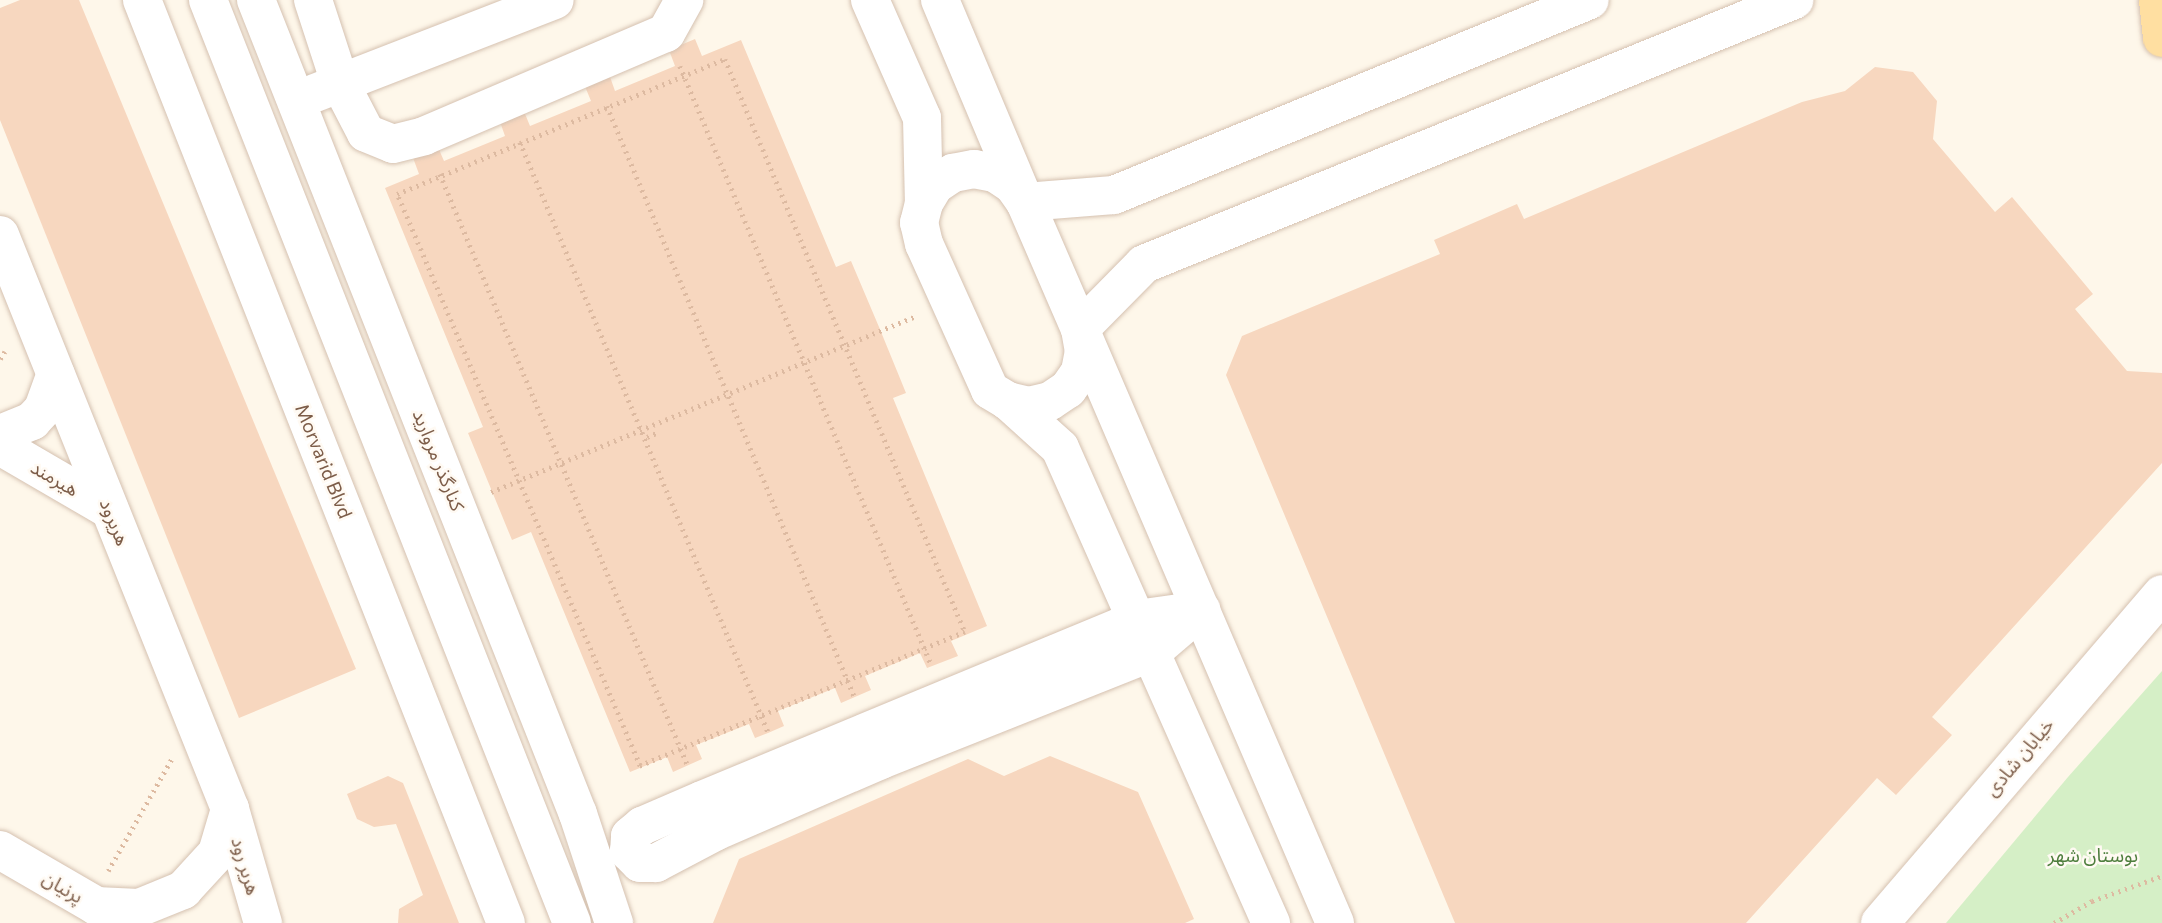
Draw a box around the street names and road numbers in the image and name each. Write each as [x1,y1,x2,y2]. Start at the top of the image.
street label: Morvarid Blvd [291,401,357,521]
street label: کنارگذر مروارید [408,406,470,514]
street label: هیرمند [27,455,83,501]
street label: هریرود [95,495,135,549]
street label: خیابان شادی [1980,713,2058,801]
street label: هریر رود [227,834,265,898]
street label: پرنیان [39,866,87,908]

